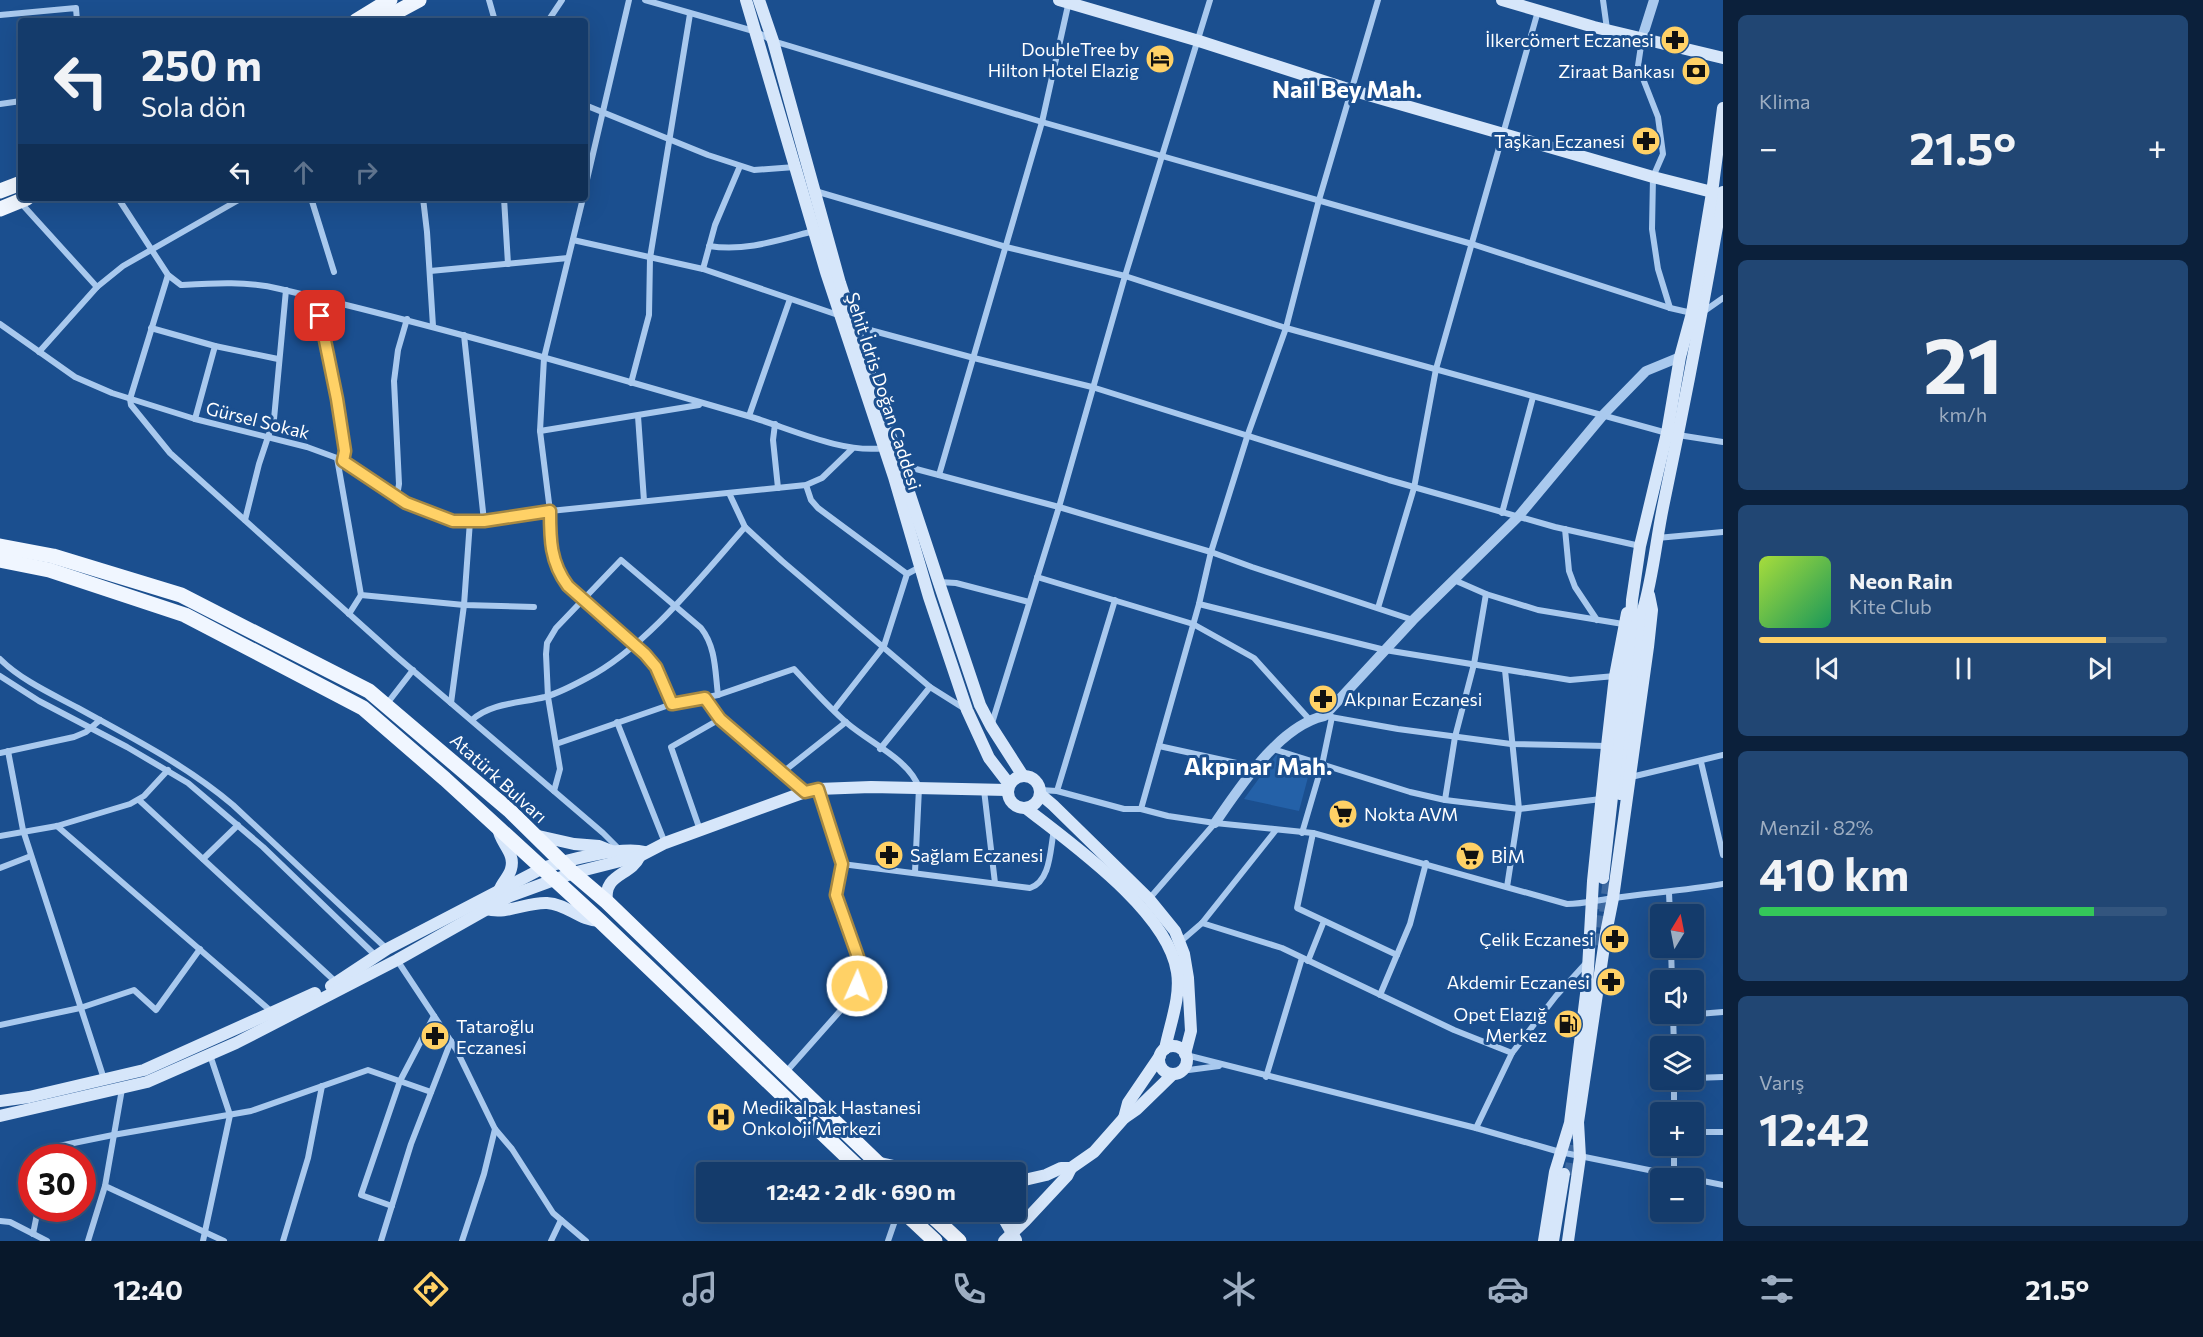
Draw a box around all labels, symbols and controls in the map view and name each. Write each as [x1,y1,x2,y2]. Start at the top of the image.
pharmacy icon: İlkercömert Eczanesi [1659,24,1691,56]
place label: İlkercömert Eczanesi [1485,29,1654,51]
text: 250 m [141,38,262,90]
place label: DoubleTree by Hilton Hotel Elazig [988,38,1139,81]
icon: left [42,42,120,120]
hotel icon: DoubleTree by Hilton Hotel Elazig [1144,43,1176,75]
bank icon: Ziraat Bankası [1680,55,1712,87]
place label: Ziraat Bankası [1558,60,1675,82]
district label: Nail Bey Mah. [1272,74,1422,103]
text: Klima [1759,89,1811,113]
text: Sola dön [141,90,246,123]
text: 21.5° [1909,119,2016,174]
pharmacy icon: Taşkan Eczanesi [1630,125,1662,157]
text: − [1759,126,1778,167]
text: + [2148,126,2167,167]
place label: Taşkan Eczanesi [1494,130,1625,152]
icon: left [224,156,257,189]
icon: ahead [287,156,320,189]
icon: right [350,156,383,189]
street label: Şehit İdris Doğan Caddesi [842,289,926,493]
pin [294,290,345,341]
icon: arrive [303,299,336,332]
text: 21 [1923,315,2003,410]
street label: Gürsel Sokak [204,396,312,444]
text: km/h [1939,402,1987,426]
text: Neon Rain [1849,567,1953,594]
text: Kite Club [1849,594,1932,618]
icon: previous [1811,652,1844,685]
icon: pause [1947,652,1980,685]
icon: next [2083,652,2116,685]
pharmacy icon: Akpınar Eczanesi [1307,683,1339,715]
place label: Akpınar Eczanesi [1344,688,1482,710]
street label: Atatürk Bulvarı [446,729,552,827]
district label: Akpınar Mah. [1184,751,1332,780]
supermarket icon: Nokta AVM [1327,798,1359,830]
place label: Nokta AVM [1364,803,1458,825]
text: Menzil · 82% [1759,815,1873,839]
pharmacy icon: Sağlam Eczanesi [873,839,905,871]
supermarket icon: BİM [1454,840,1486,872]
place label: Sağlam Eczanesi [910,844,1043,866]
place label: BİM [1491,845,1525,867]
text: 410 km [1759,845,1909,900]
north arrow [1650,904,1704,958]
map controls [1650,904,1704,1222]
pharmacy icon: Çelik Eczanesi [1599,923,1631,955]
place label: Çelik Eczanesi [1479,928,1594,950]
position arrow [825,954,889,1018]
pharmacy icon: Akdemir Eczanesi [1595,966,1627,998]
button: sound [1650,970,1704,1024]
place label: Akdemir Eczanesi [1447,971,1590,993]
place label: Opet Elazığ Merkez [1453,1003,1547,1046]
fuel station icon: Opet Elazığ Merkez [1552,1008,1584,1040]
place label: Tataroğlu Eczanesi [456,1015,534,1058]
pharmacy icon: Tataroğlu Eczanesi [419,1020,451,1052]
button: layers [1650,1036,1704,1090]
text: Varış [1759,1070,1804,1094]
place label: Medikalpak Hastanesi Onkoloji Merkezi [742,1096,921,1139]
text: 12:42 [1759,1100,1870,1155]
hospital icon: Medikalpak Hastanesi Onkoloji Merkezi [705,1101,737,1133]
button: + [1650,1102,1704,1156]
speed limit sign: 30 [18,1144,96,1222]
button: − [1650,1168,1704,1222]
text: 12:42 · 2 dk · 690 m [766,1178,956,1205]
icon: directions [410,1268,452,1310]
icon: music [679,1268,721,1310]
icon: phone [948,1268,990,1310]
icon: climate [1218,1268,1260,1310]
icon: car [1487,1268,1529,1310]
icon: filters [1756,1268,1798,1310]
text: 12:40 [114,1273,183,1306]
text: 21.5° [2025,1273,2089,1306]

